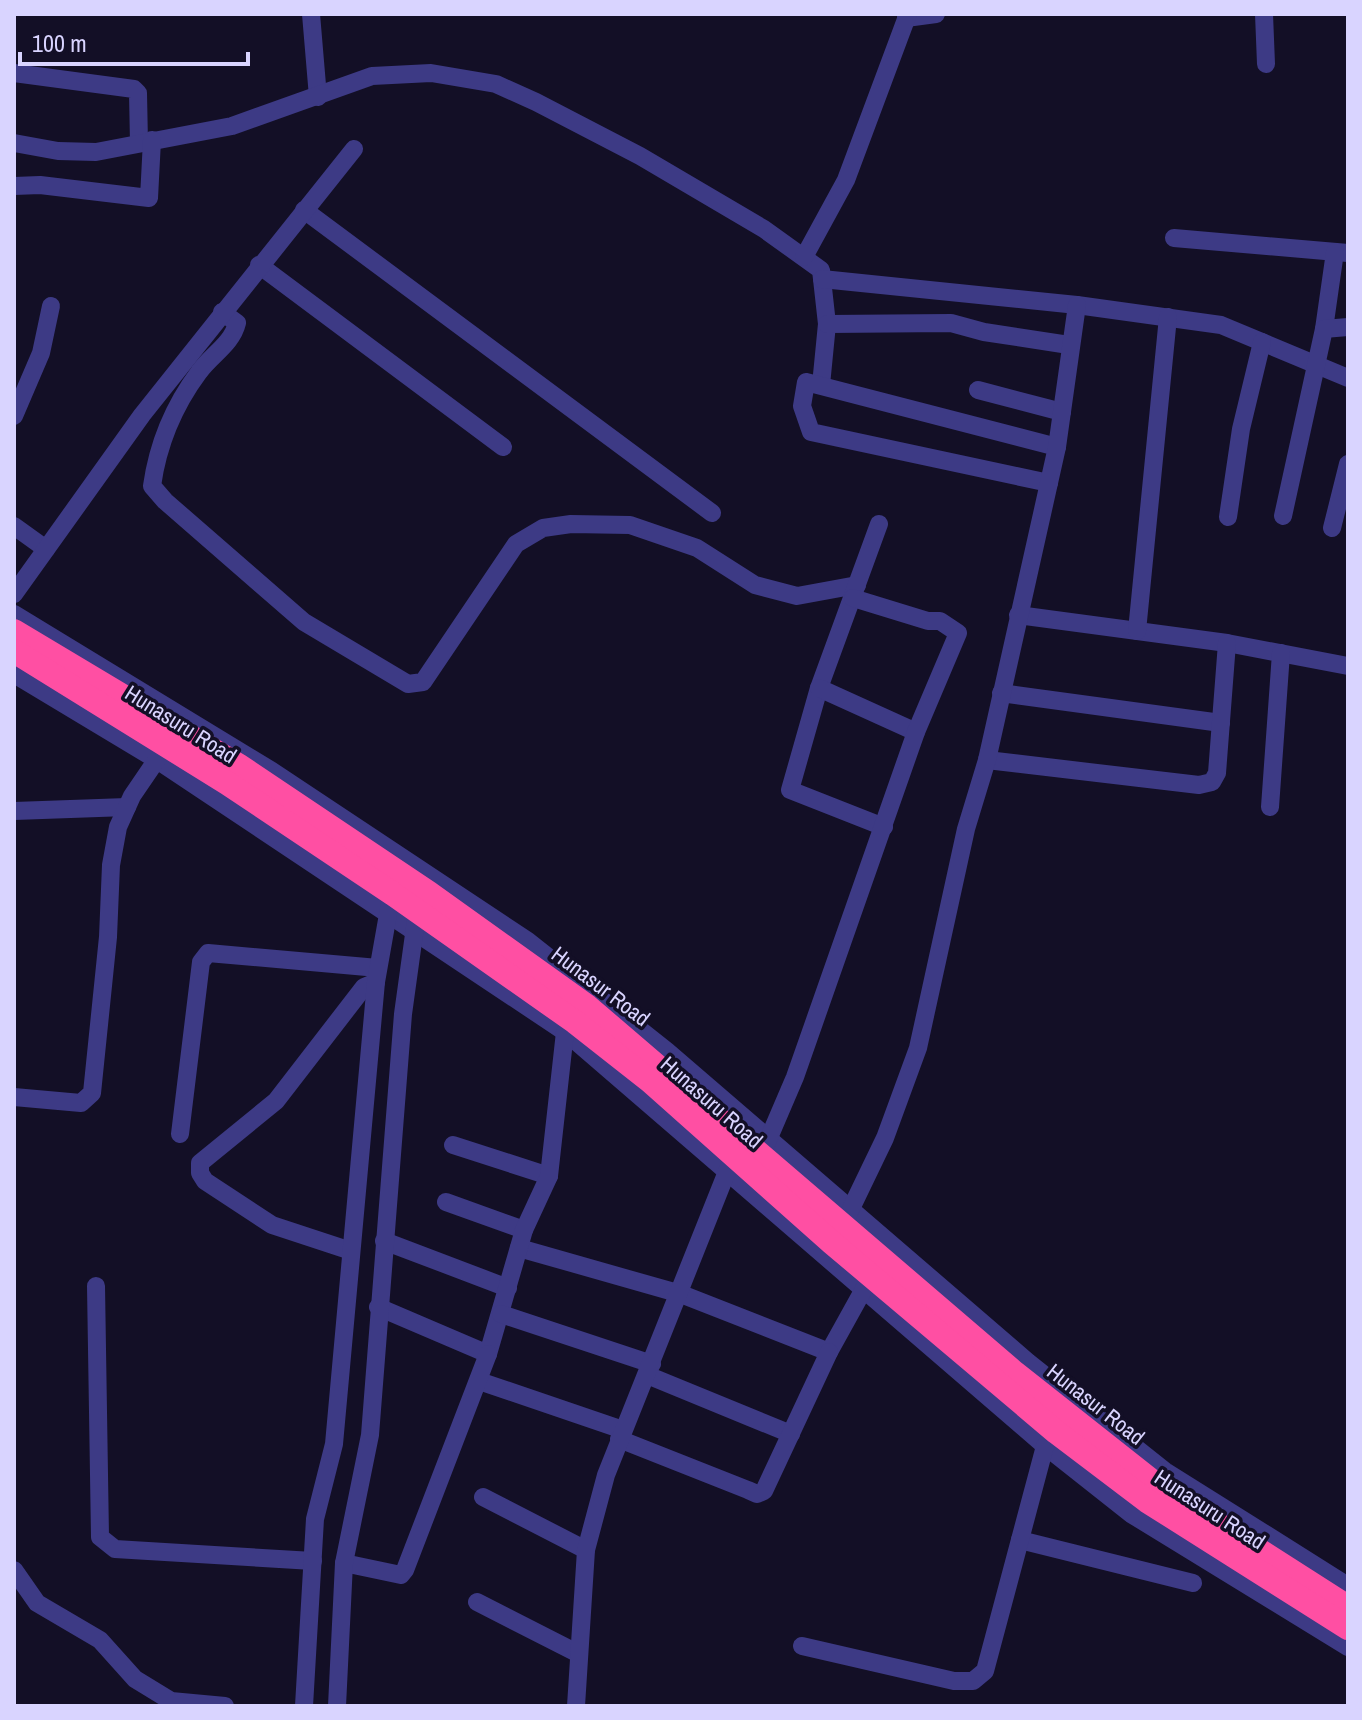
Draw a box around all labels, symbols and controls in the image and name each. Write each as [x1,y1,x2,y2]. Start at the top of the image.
scale bar [20,16,248,66]
text: 100 m [32,27,87,59]
street label: Hunasuru Road [119,678,243,770]
street label: Hunasur Road [546,939,656,1033]
street label: Hunasuru Road [654,1049,770,1155]
street label: Hunasur Road [1041,1356,1151,1452]
street label: Hunasuru Road [1149,1462,1271,1556]

